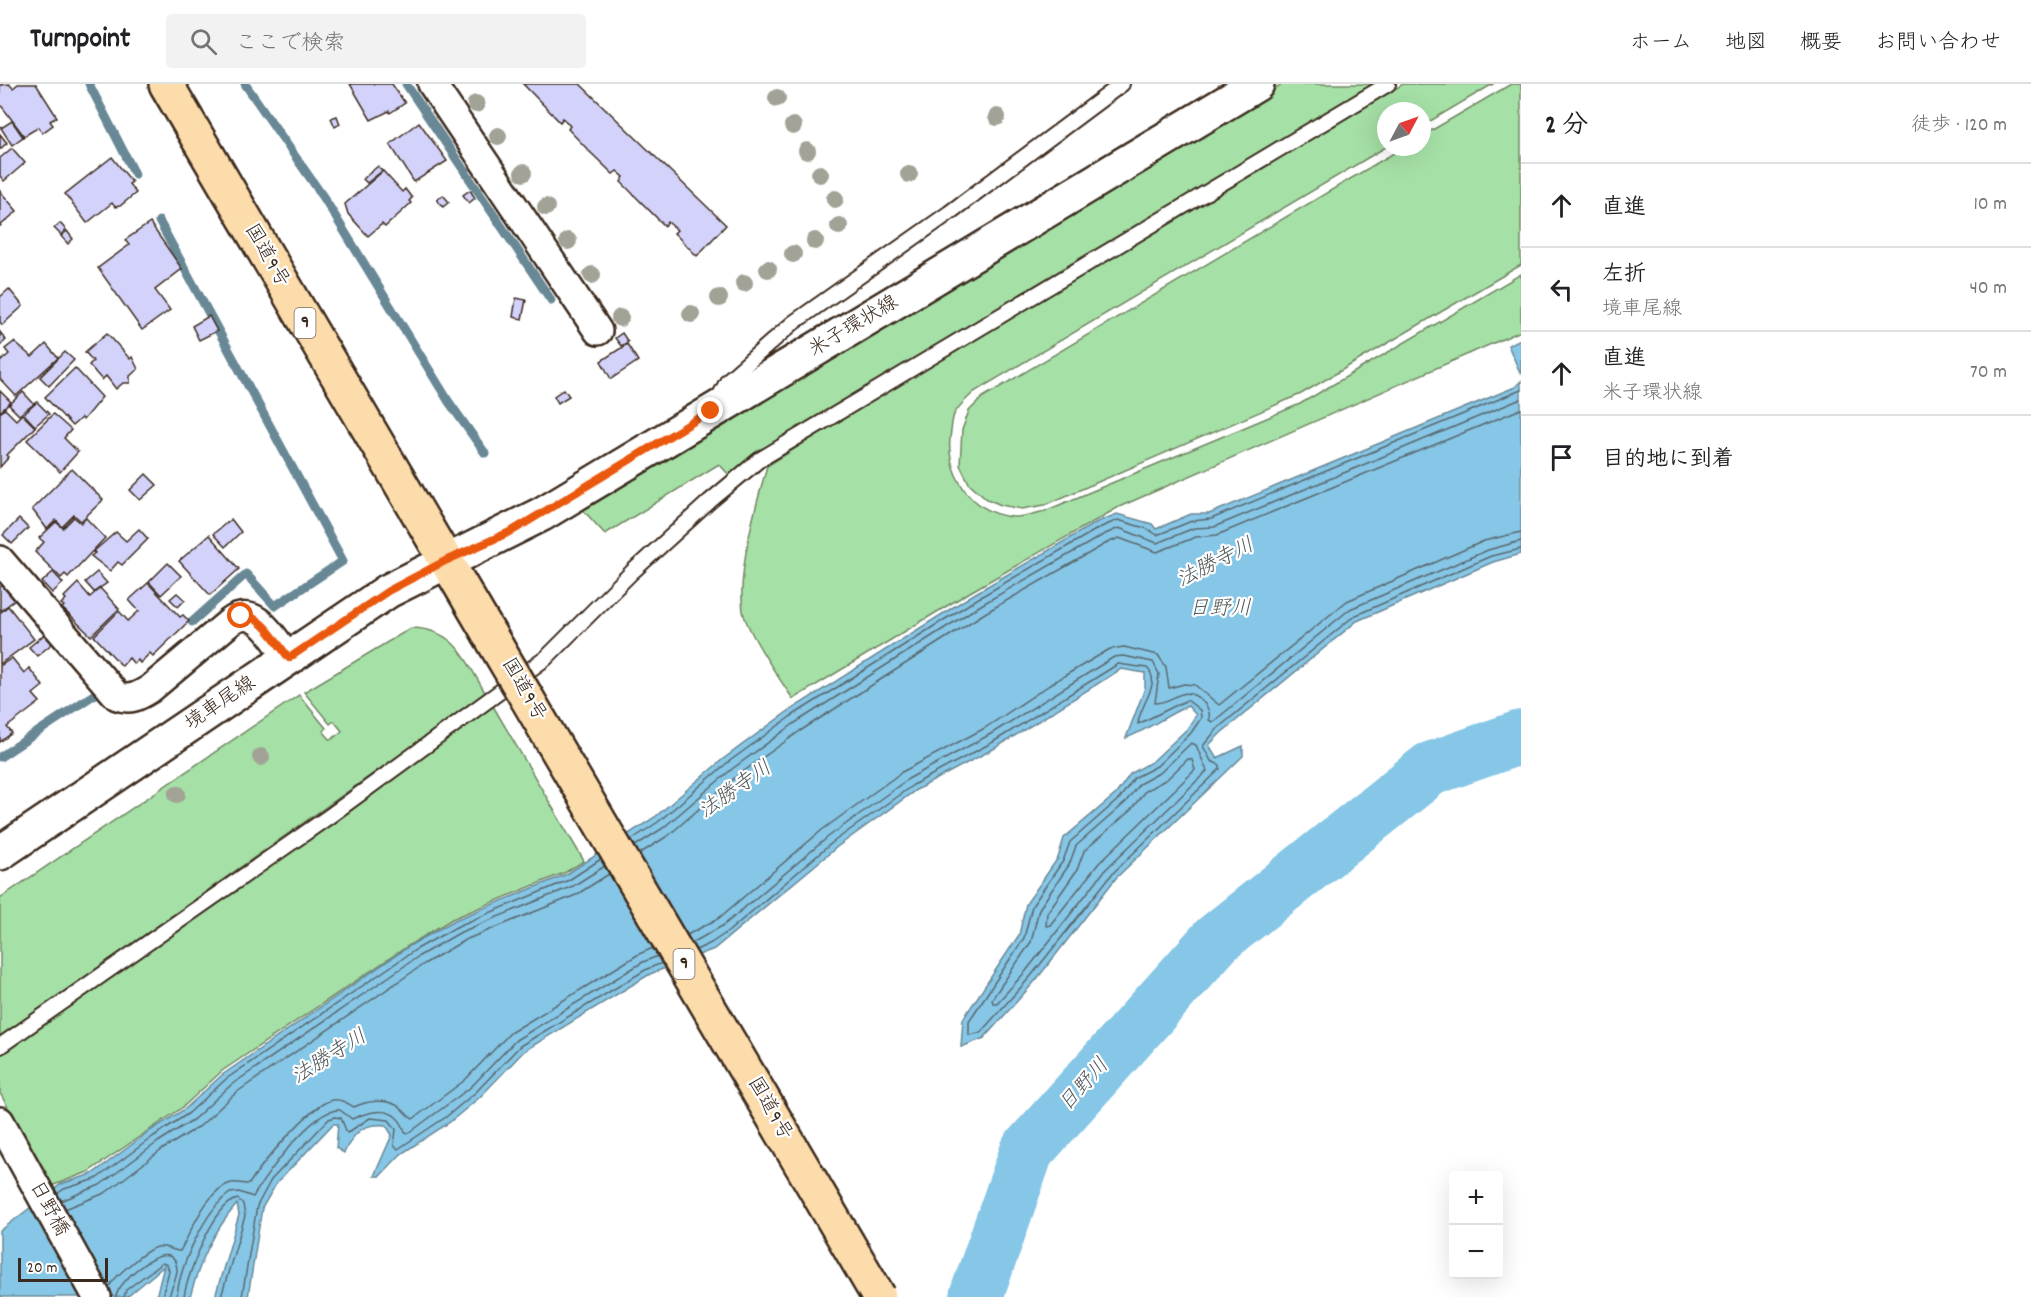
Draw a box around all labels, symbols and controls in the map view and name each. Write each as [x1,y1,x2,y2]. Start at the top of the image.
search box [166,14,586,68]
text: Turnpoint [30,21,130,61]
icon: search [187,25,220,58]
text: ここで検索 [235,29,345,60]
text: ホーム [1630,29,1692,59]
text: 地図 [1725,29,1767,59]
text: 概要 [1800,29,1842,59]
text: お問い合わせ [1875,29,2001,59]
north arrow [1377,102,1431,156]
text: 2 分 [1545,108,1588,145]
text: 徒歩 · 120 m [1911,112,2007,140]
icon: ahead [1545,189,1578,222]
text: 10 m [1973,191,2007,219]
text: 直進 [1602,193,1646,224]
street label: 国道9号 [237,219,295,293]
text: 左折 [1602,260,1646,291]
icon: left [1545,273,1578,306]
text: 40 m [1969,275,2007,303]
street label: 米子環状線 [804,289,904,365]
text: 境車尾線 [1602,296,1682,324]
road number: 9 [294,308,316,338]
text: 直進 [1602,344,1646,375]
icon: ahead [1545,357,1578,390]
text: 70 m [1970,359,2007,387]
text: 米子環状線 [1602,380,1702,408]
route end [697,397,723,423]
icon: arrive [1545,441,1578,474]
text: 目的地に到着 [1602,445,1734,476]
water label: 法勝寺川 [1172,532,1260,596]
water label: 日野川 [1189,595,1252,625]
route start [227,602,253,628]
street label: 国道9号 [494,653,552,727]
street label: 境車尾線 [180,670,262,738]
water label: 法勝寺川 [693,755,779,827]
road number: 9 [674,949,694,979]
water label: 法勝寺川 [286,1023,374,1093]
water label: 日野川 [1053,1053,1117,1119]
street label: 国道9号 [740,1072,798,1146]
map controls [1449,1171,1503,1279]
button: + [1449,1171,1503,1225]
street label: 日野橋 [21,1176,75,1242]
button: − [1449,1225,1503,1279]
scale bar [18,1255,108,1282]
text: 20 m [27,1257,57,1280]

